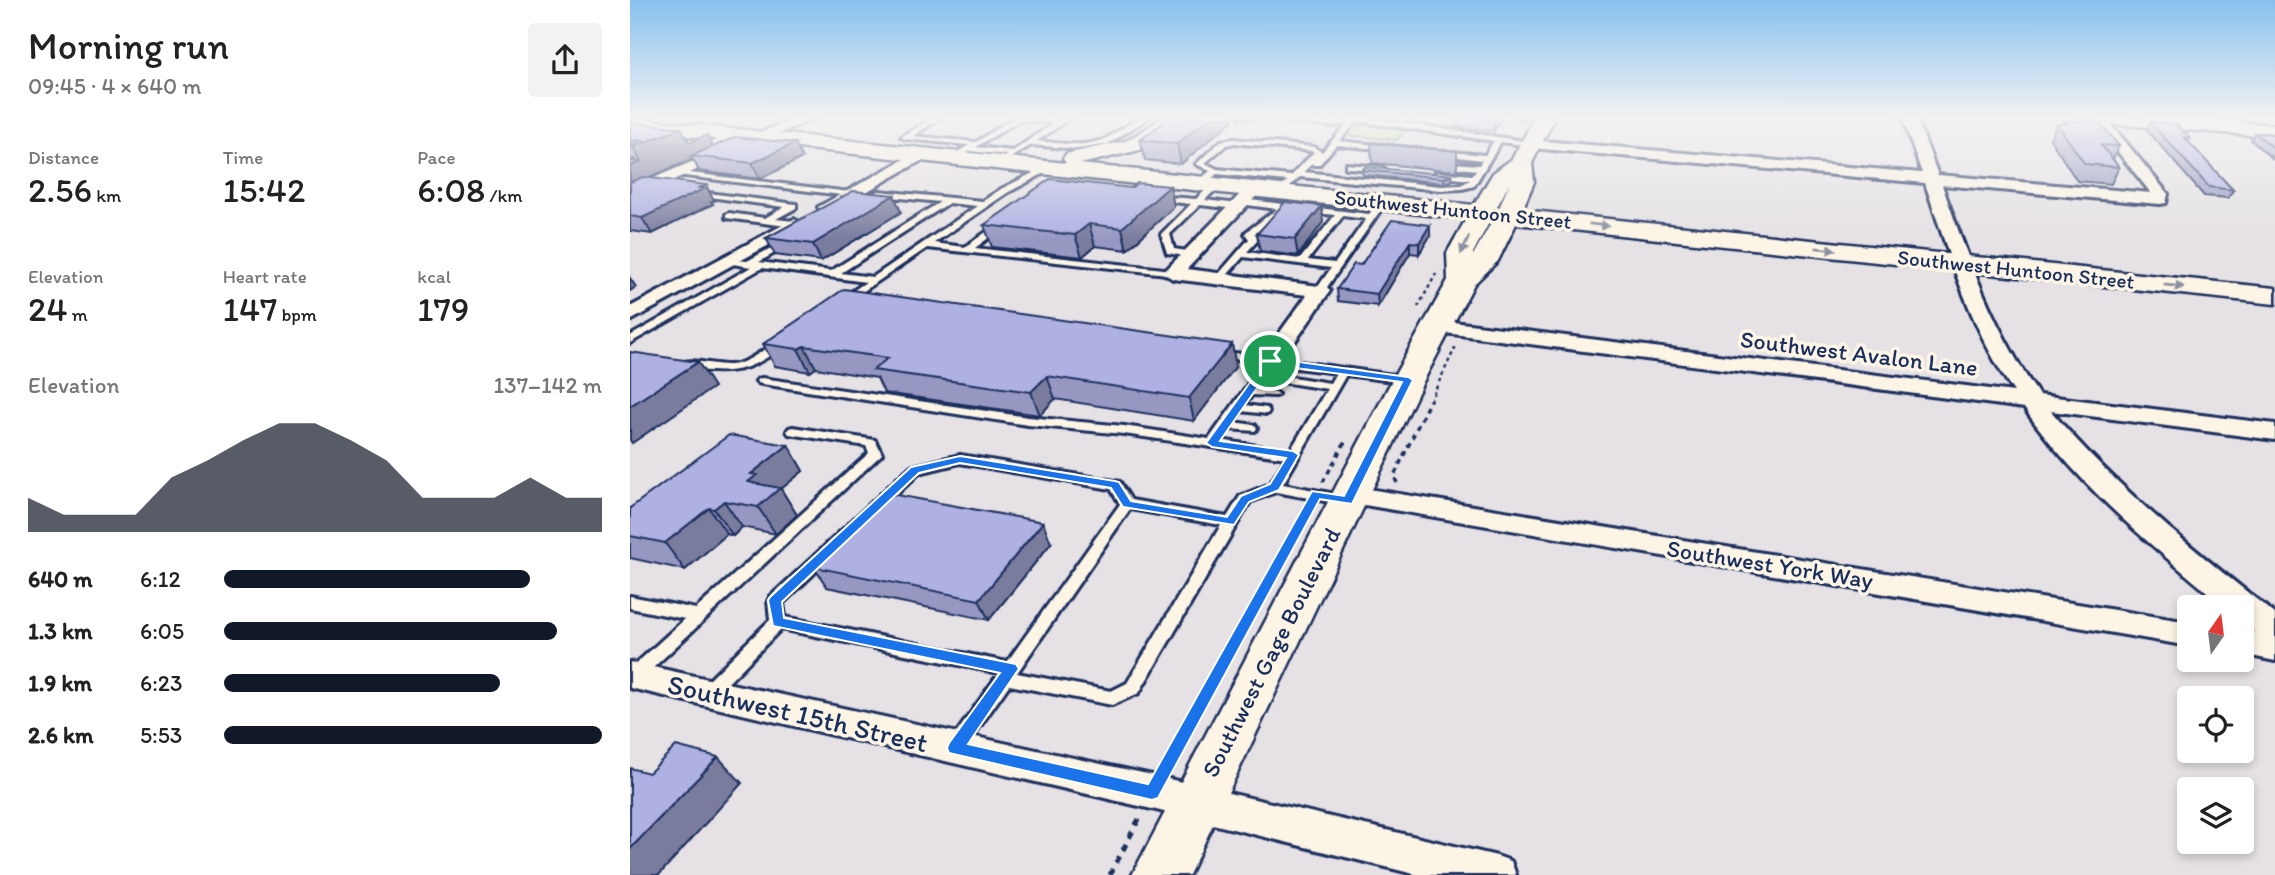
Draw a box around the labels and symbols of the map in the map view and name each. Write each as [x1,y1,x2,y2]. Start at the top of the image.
street label: Southwest Huntoon Street [1333,184,1573,234]
one-way arrow [1589,220,1611,231]
one-way arrow [1459,235,1471,255]
one-way arrow [1815,244,1837,255]
street label: Southwest Huntoon Street [1896,244,2136,294]
one-way arrow [2163,280,2185,291]
street label: Southwest Avalon Lane [1739,324,1979,382]
pin [1240,331,1300,391]
street label: Southwest Gage Boulevard [1195,522,1347,782]
street label: Southwest York Way [1665,533,1875,595]
north arrow [2177,595,2254,672]
street label: Southwest 15th Street [665,667,931,759]

